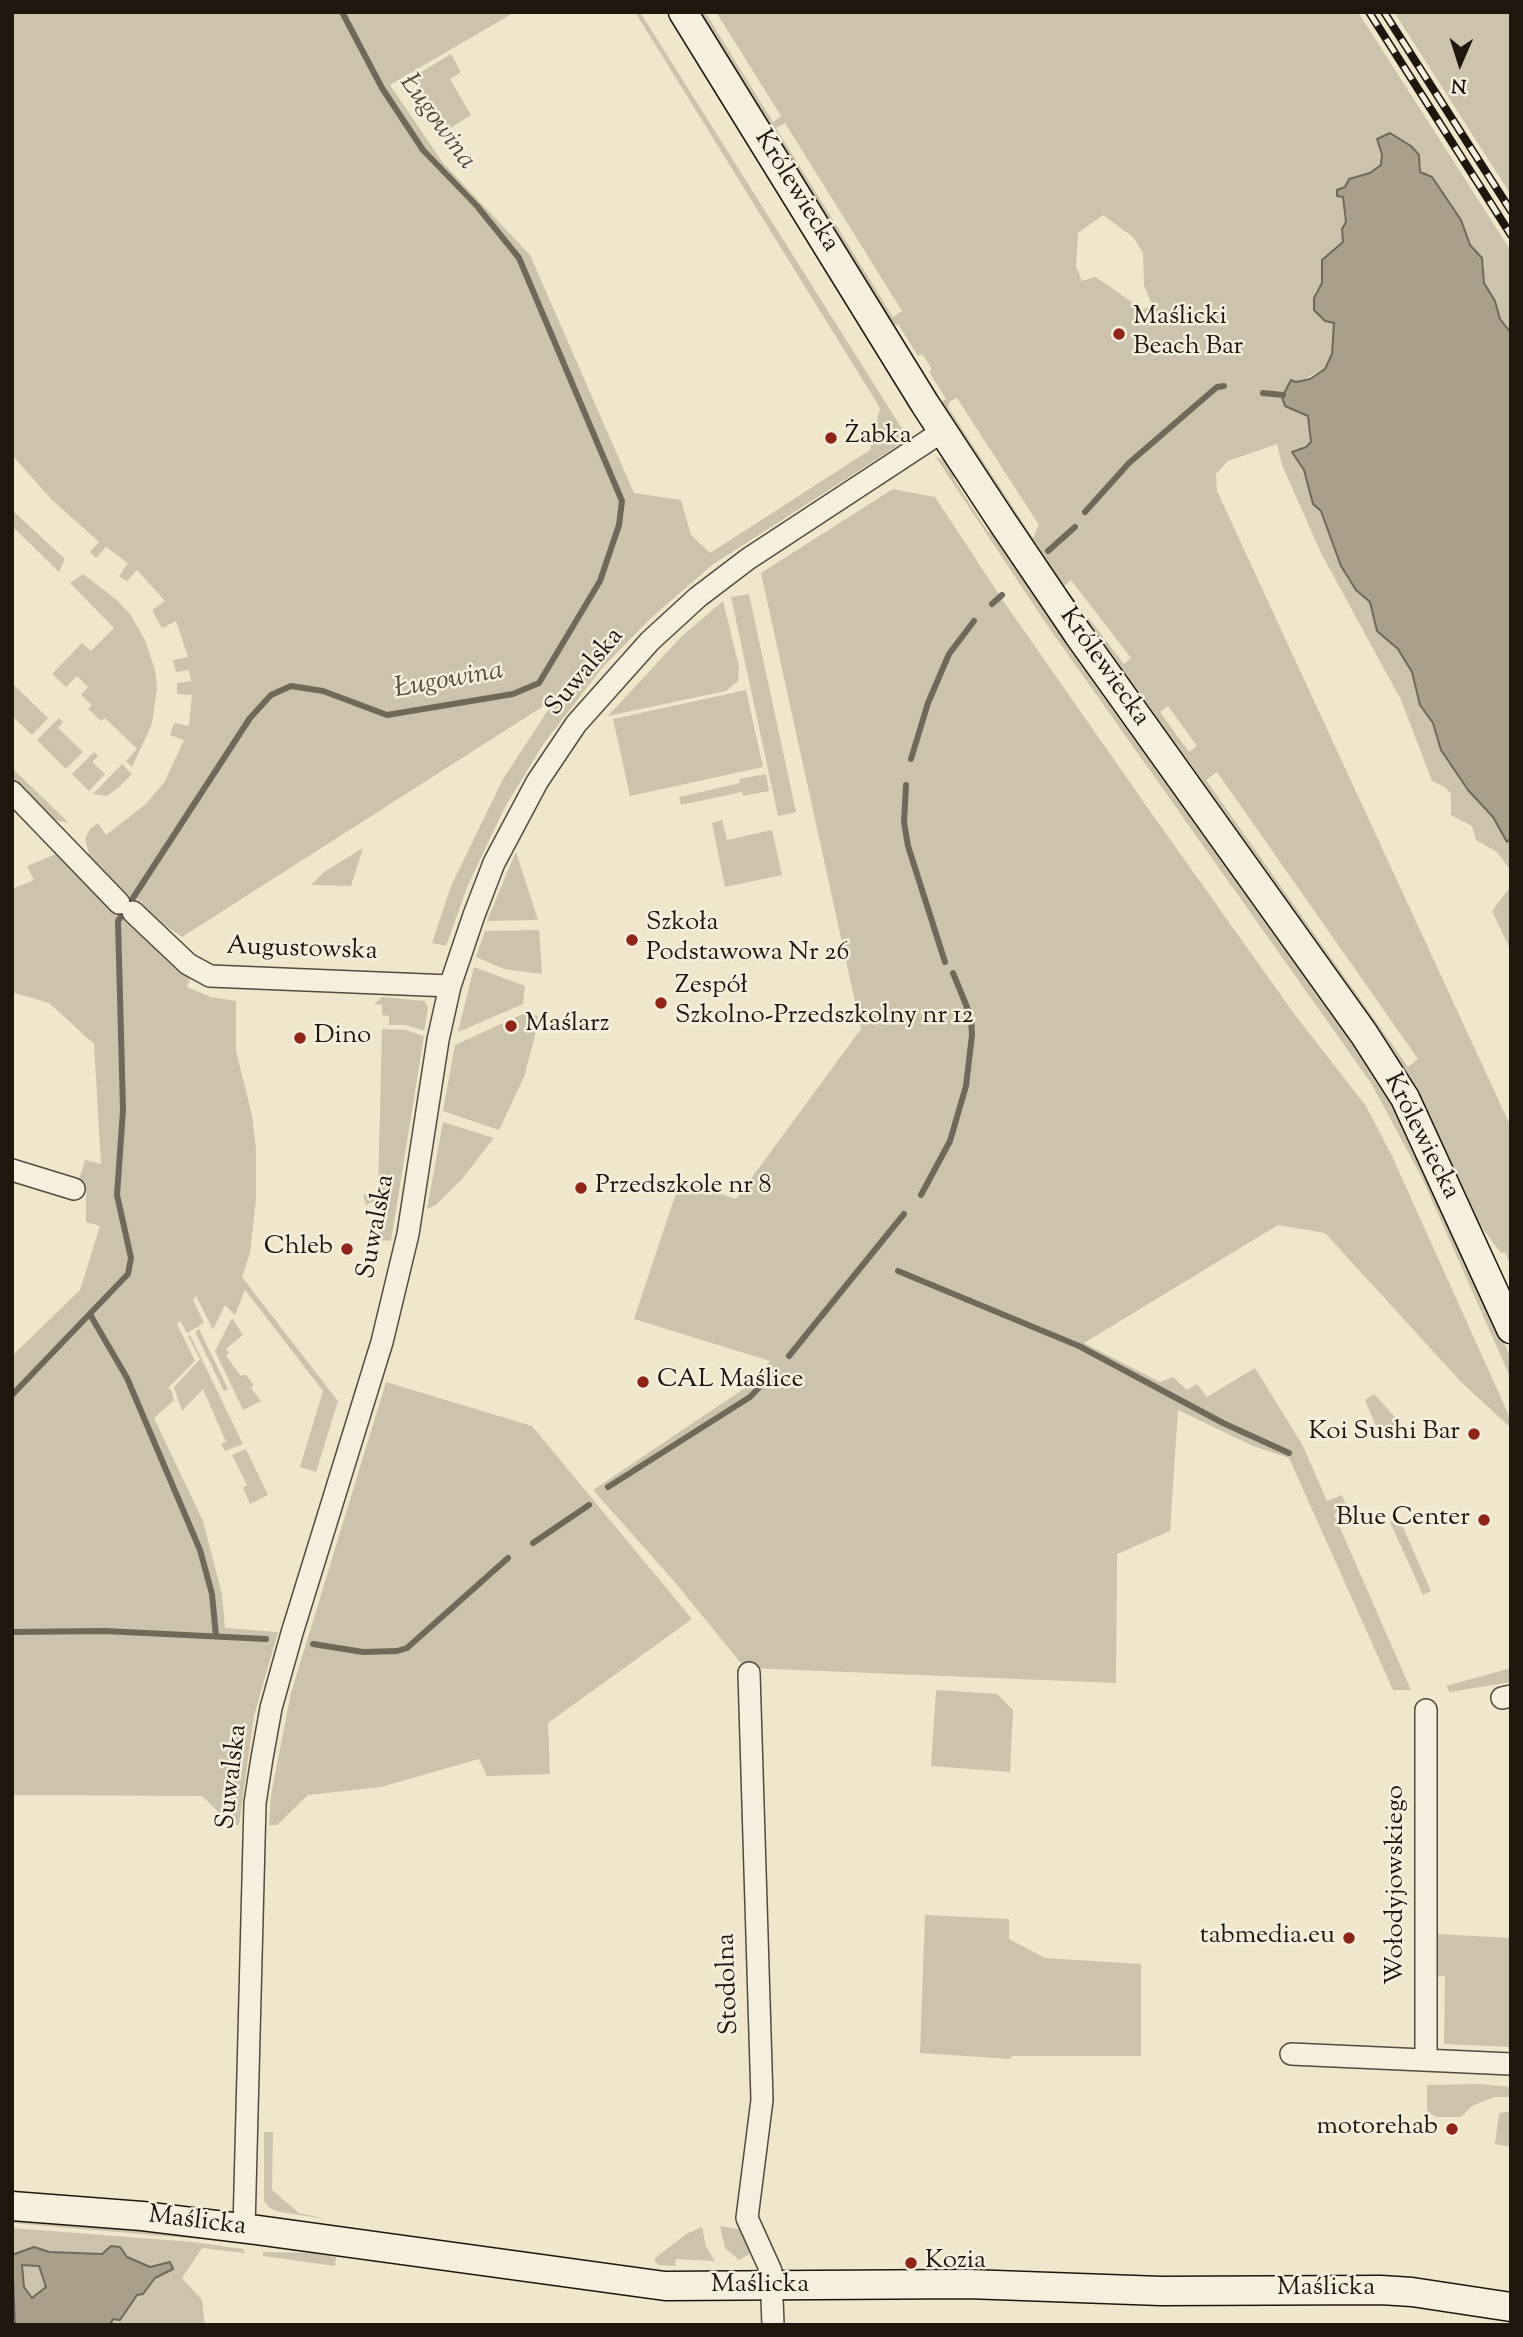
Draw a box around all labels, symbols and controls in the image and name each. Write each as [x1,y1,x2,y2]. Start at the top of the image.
north arrow [1425,28,1495,98]
water label: Ługowina [390,69,482,177]
text: N [1451,71,1467,98]
street label: Królewiecka [745,125,845,259]
place label: Maślicki Beach Bar [1133,303,1243,364]
marker: Maślicki Beach Bar [1111,326,1127,342]
place label: Żabka [845,422,912,454]
marker: Żabka [823,430,839,446]
street label: Królewiecka [1051,603,1155,733]
street label: Suwalska [540,623,632,723]
water label: Ługowina [392,656,506,708]
place label: Szkoła Podstawowa Nr 26 [646,909,849,970]
marker: Szkoła Podstawowa Nr 26 [624,932,640,948]
street label: Augustowska [226,933,378,969]
place label: Zespół Szkolno-Przedszkolny nr 12 [675,972,974,1034]
marker: Zespół Szkolno-Przedszkolny nr 12 [653,995,669,1011]
place label: Maślarz [525,1010,610,1042]
marker: Maślarz [503,1018,519,1034]
place label: Dino [314,1022,371,1054]
marker: Dino [292,1030,308,1046]
street label: Królewiecka [1375,1069,1465,1205]
street label: Suwalska [353,1172,403,1282]
place label: Przedszkole nr 8 [595,1172,772,1204]
marker: Przedszkole nr 8 [573,1180,589,1196]
place label: Chleb [264,1233,333,1265]
marker: Chleb [339,1241,355,1257]
place label: CAL Maślice [657,1366,804,1398]
marker: CAL Maślice [635,1374,651,1390]
place label: Koi Sushi Bar [1309,1418,1460,1450]
marker: Koi Sushi Bar [1466,1426,1482,1442]
place label: Blue Center [1336,1504,1470,1536]
marker: Blue Center [1476,1512,1492,1528]
street label: Suwalska [212,1723,256,1831]
street label: Wołodyjowskiego [1382,1785,1414,1985]
place label: tabmedia.eu [1200,1922,1335,1954]
marker: tabmedia.eu [1341,1930,1357,1946]
street label: Stodolna [713,1933,747,2035]
place label: motorehab [1317,2113,1438,2145]
marker: motorehab [1444,2121,1460,2137]
street label: Maślicka [146,2202,248,2244]
place label: Kozia [925,2247,986,2279]
marker: Kozia [903,2255,919,2271]
street label: Maślicka [711,2271,809,2303]
street label: Maślicka [1277,2274,1375,2306]

